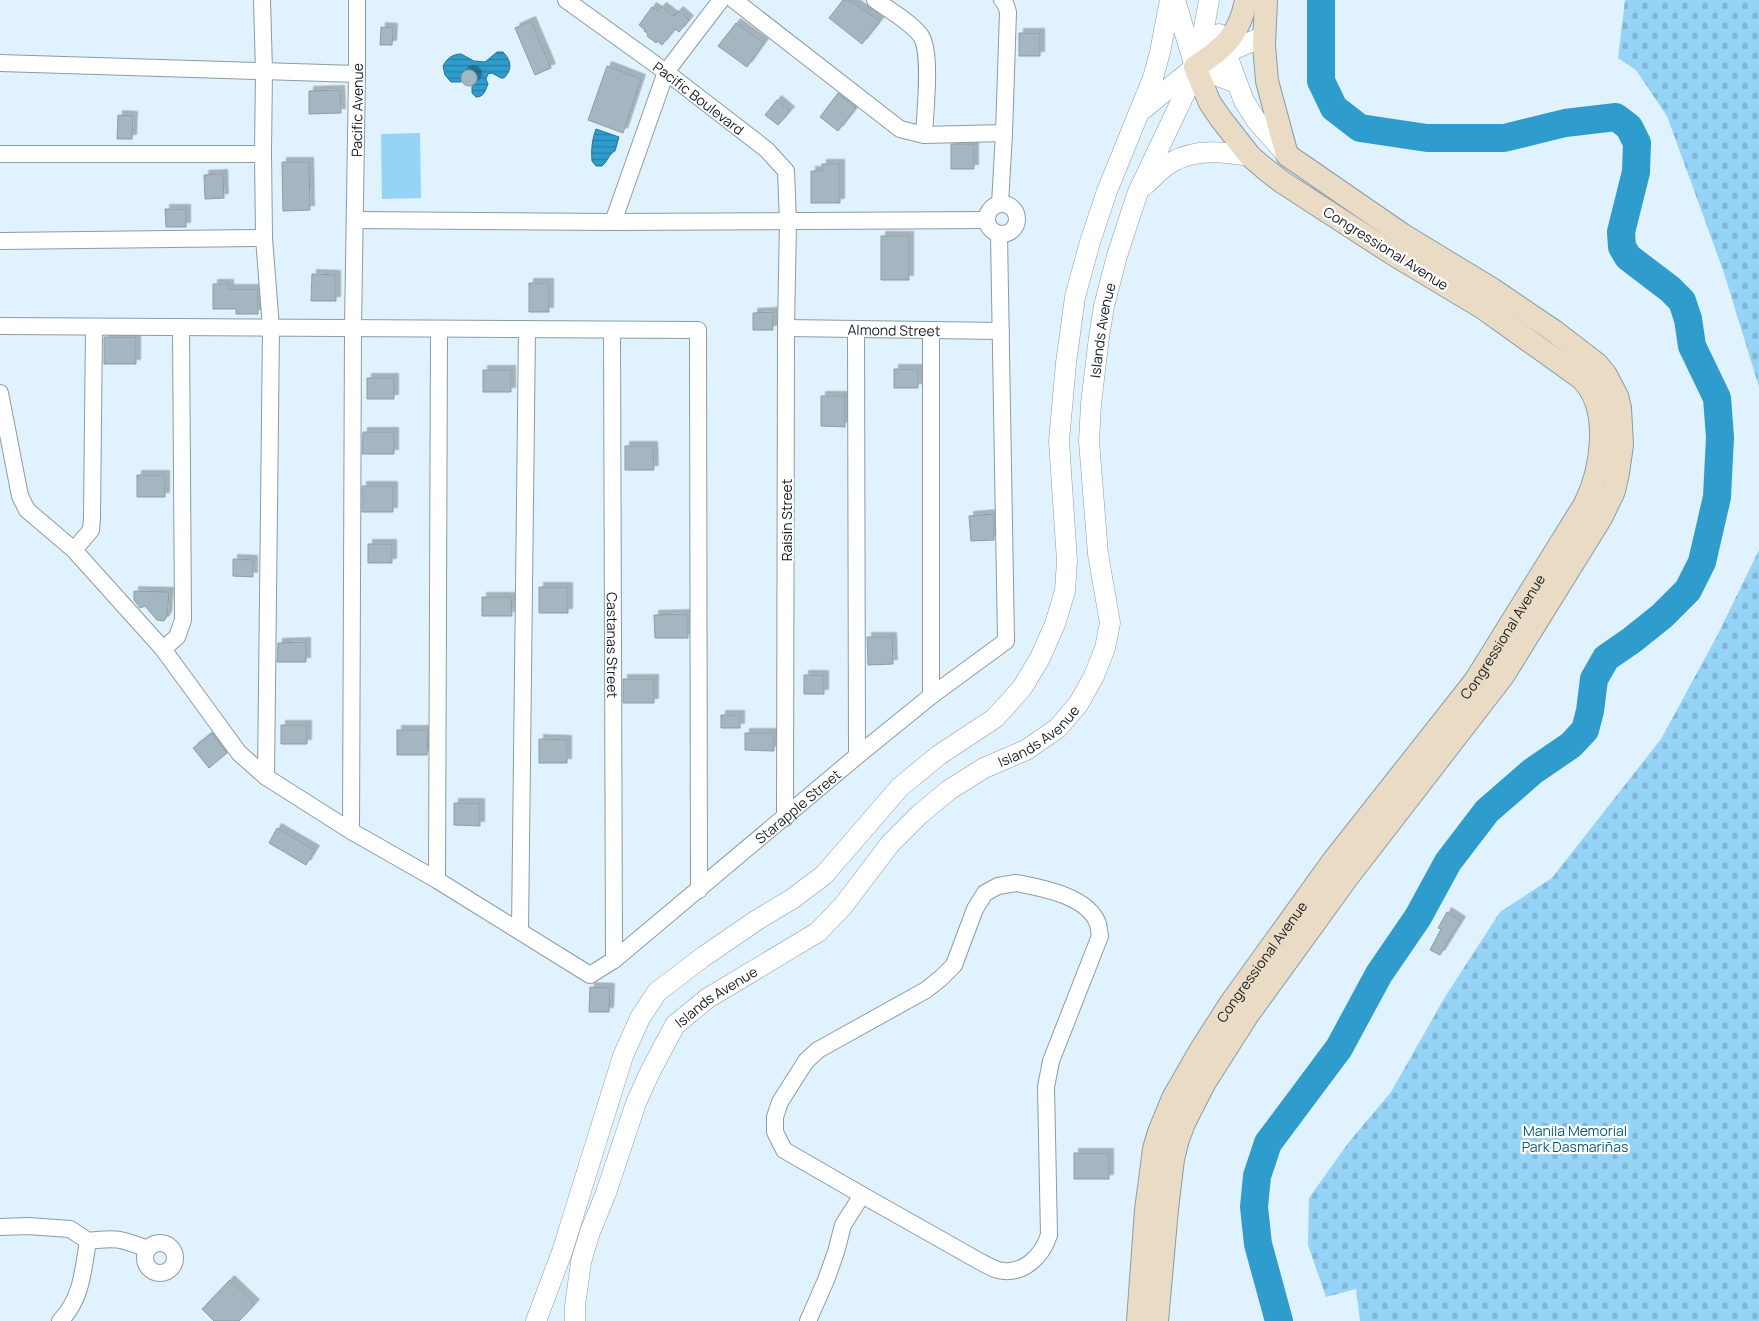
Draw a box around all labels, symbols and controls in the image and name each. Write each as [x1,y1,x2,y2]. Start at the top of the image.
street label: Pacific Boulevard [650,57,748,139]
street label: Pacific Avenue [346,63,367,157]
street label: Congressional Avenue [1320,202,1452,294]
street label: Islands Avenue [1085,280,1119,379]
street label: Almond Street [847,319,941,340]
street label: Raisin Street [777,478,796,561]
street label: Congressional Avenue [1455,570,1549,703]
street label: Castanas Street [603,592,623,698]
street label: Islands Avenue [995,701,1083,771]
street label: Starapple Street [751,764,845,848]
street label: Congressional Avenue [1211,897,1311,1026]
street label: Islands Avenue [670,961,761,1031]
park label: Manila Memorial Park Dasmariñas [1522,1121,1628,1156]

